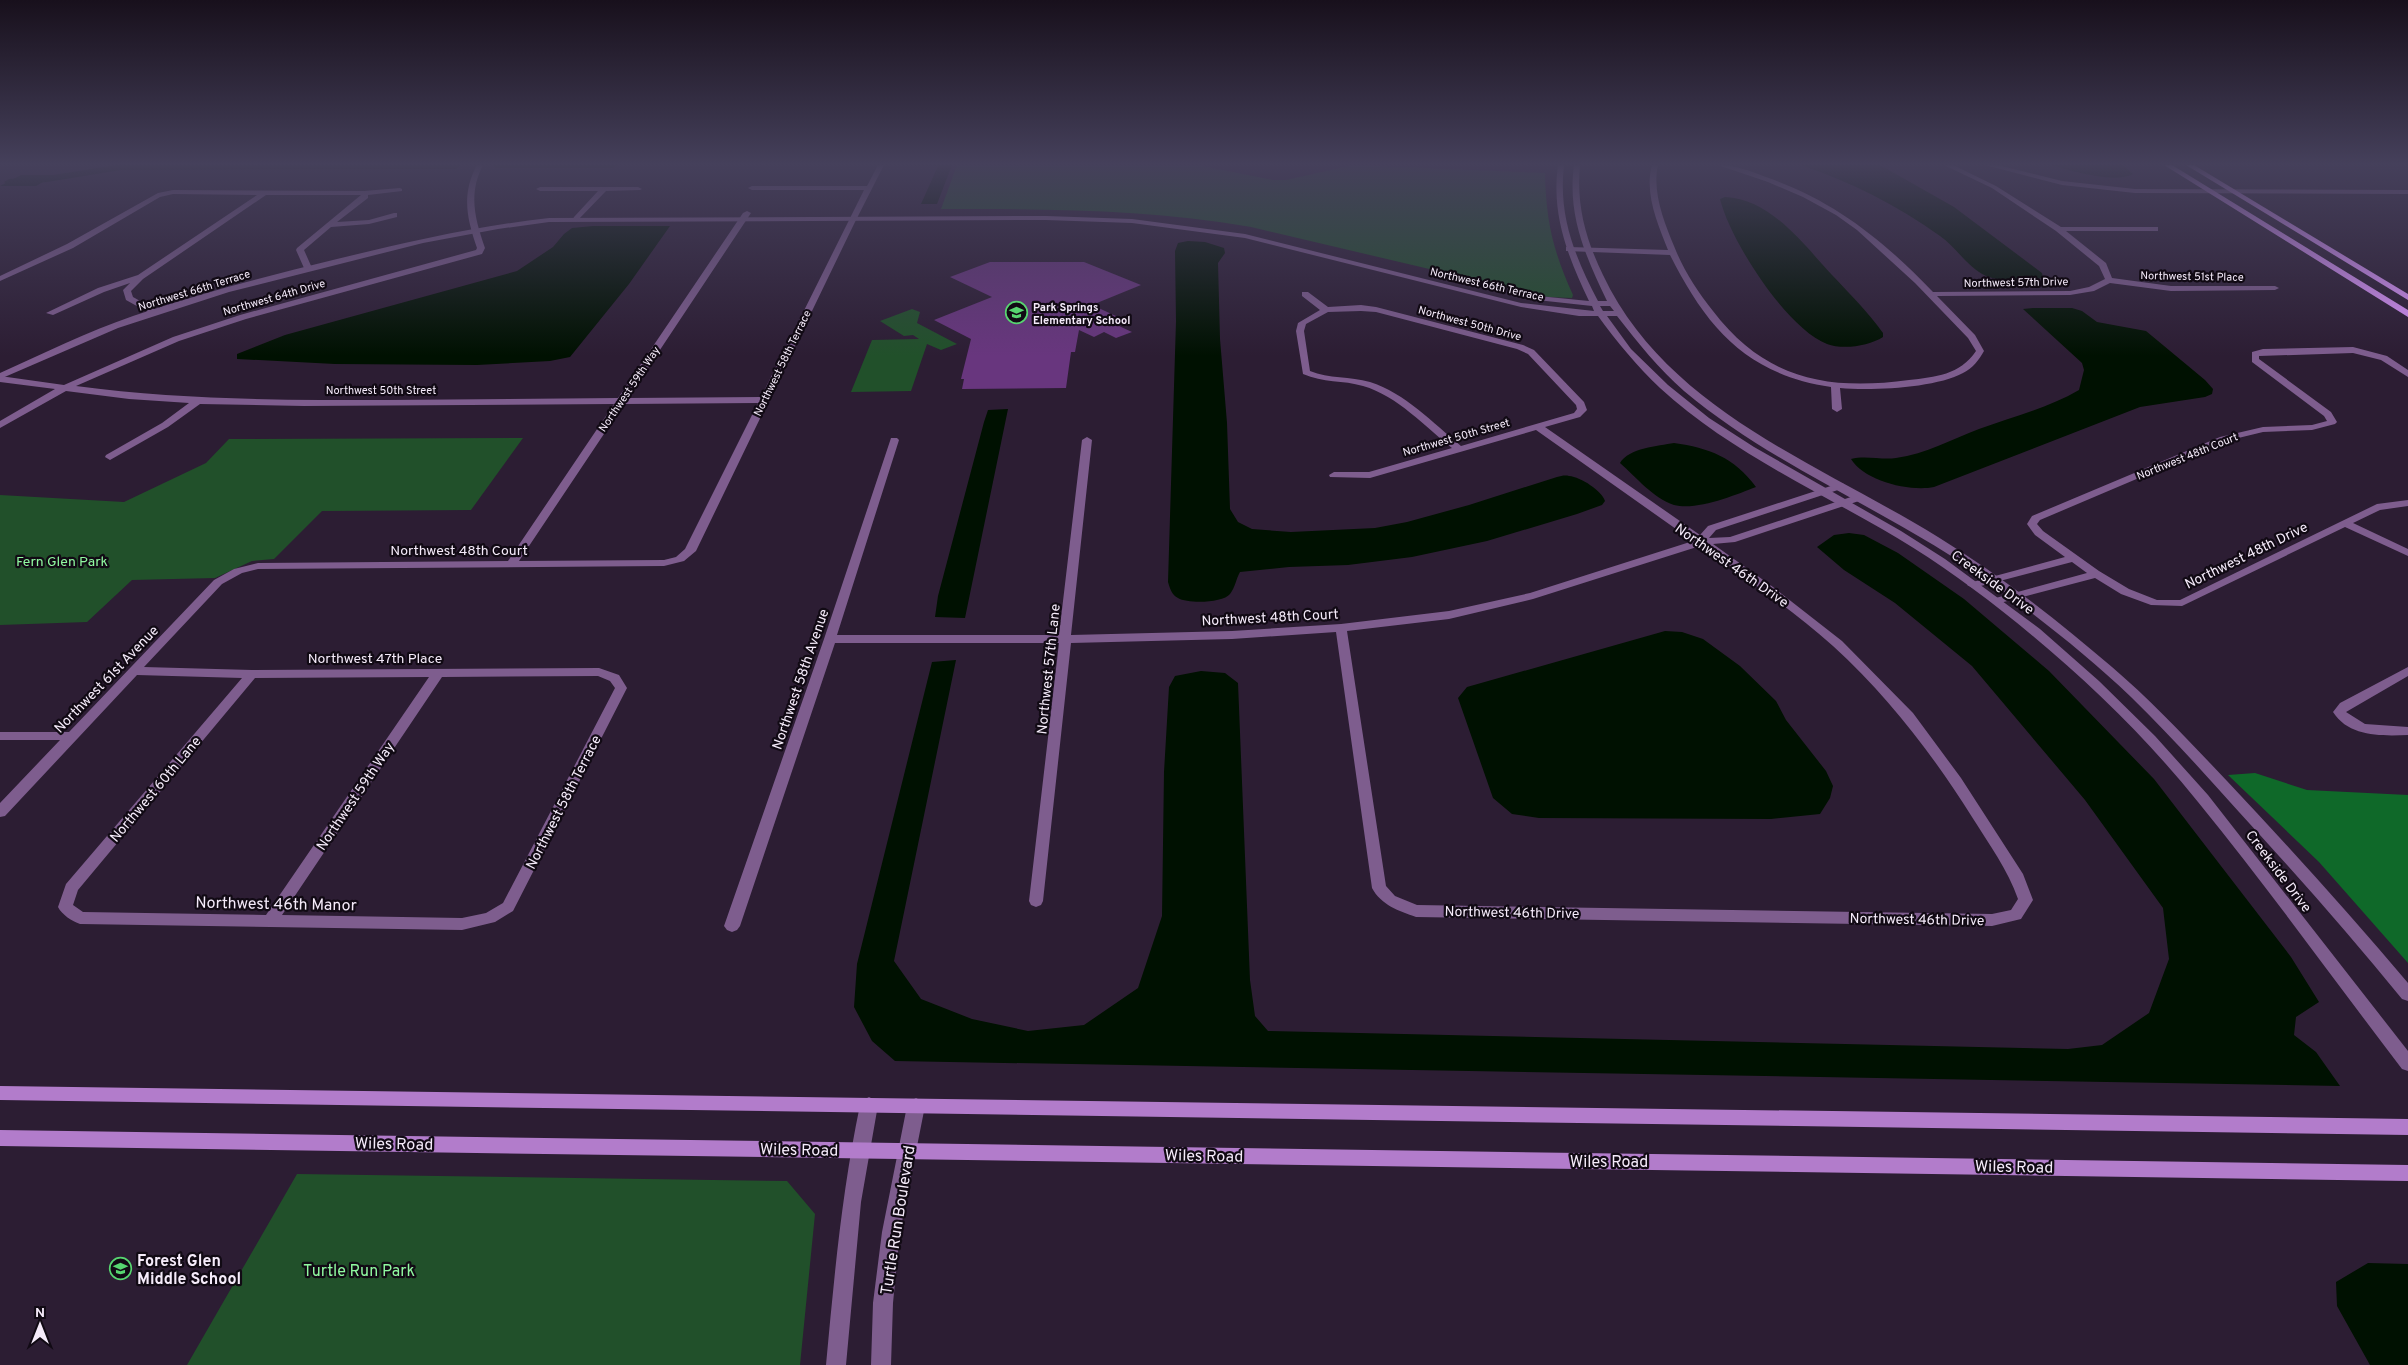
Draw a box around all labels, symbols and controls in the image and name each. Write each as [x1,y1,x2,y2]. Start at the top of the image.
street label: Northwest 66th Terrace [1429,265,1545,305]
street label: Northwest 66th Terrace [137,267,252,315]
street label: Northwest 51st Place [2140,269,2244,285]
street label: Northwest 57th Drive [1964,275,2069,291]
street label: Northwest 64th Drive [221,277,327,319]
school or university icon: Park Springs Elementary School [1005,301,1029,325]
place label: Park Springs Elementary School [1033,301,1130,328]
street label: Northwest 50th Drive [1417,303,1523,345]
street label: Northwest 58th Terrace [751,308,815,419]
street label: Northwest 59th Way [596,344,664,435]
street label: Northwest 50th Street [326,384,436,398]
street label: Northwest 50th Street [1401,416,1511,460]
street label: Northwest 48th Court [2135,430,2240,484]
street label: Northwest 48th Drive [2182,519,2311,594]
street label: Northwest 46th Drive [1671,521,1791,612]
street label: Northwest 48th Court [390,543,528,560]
street label: Creekside Drive [1947,547,2037,619]
park label: Fern Glen Park [16,554,108,571]
street label: Northwest 57th Lane [1034,603,1065,735]
street label: Northwest 48th Court [1201,606,1339,631]
street label: Northwest 58th Avenue [769,607,834,752]
street label: Northwest 61st Avenue [51,623,163,737]
street label: Northwest 47th Place [308,651,442,668]
street label: Northwest 58th Terrace [523,733,606,873]
street label: Northwest 60th Lane [107,734,205,846]
street label: Northwest 59th Way [314,739,399,854]
street label: Creekside Drive [2241,827,2314,916]
street label: Northwest 46th Manor [195,894,357,916]
street label: Northwest 46th Drive [1444,904,1579,923]
street label: Northwest 46th Drive [1849,911,1984,930]
street label: Wiles Road [355,1134,433,1156]
street label: Wiles Road [760,1140,838,1162]
street label: Turtle Run Boulevard [877,1144,921,1297]
street label: Wiles Road [1165,1146,1243,1168]
street label: Wiles Road [1570,1153,1648,1173]
street label: Wiles Road [1975,1157,2053,1179]
place label: Forest Glen Middle School [137,1252,241,1290]
school or university icon: Forest Glen Middle School [109,1257,133,1281]
park label: Turtle Run Park [303,1262,415,1282]
north arrow [15,1300,65,1350]
text: N [35,1305,45,1322]

